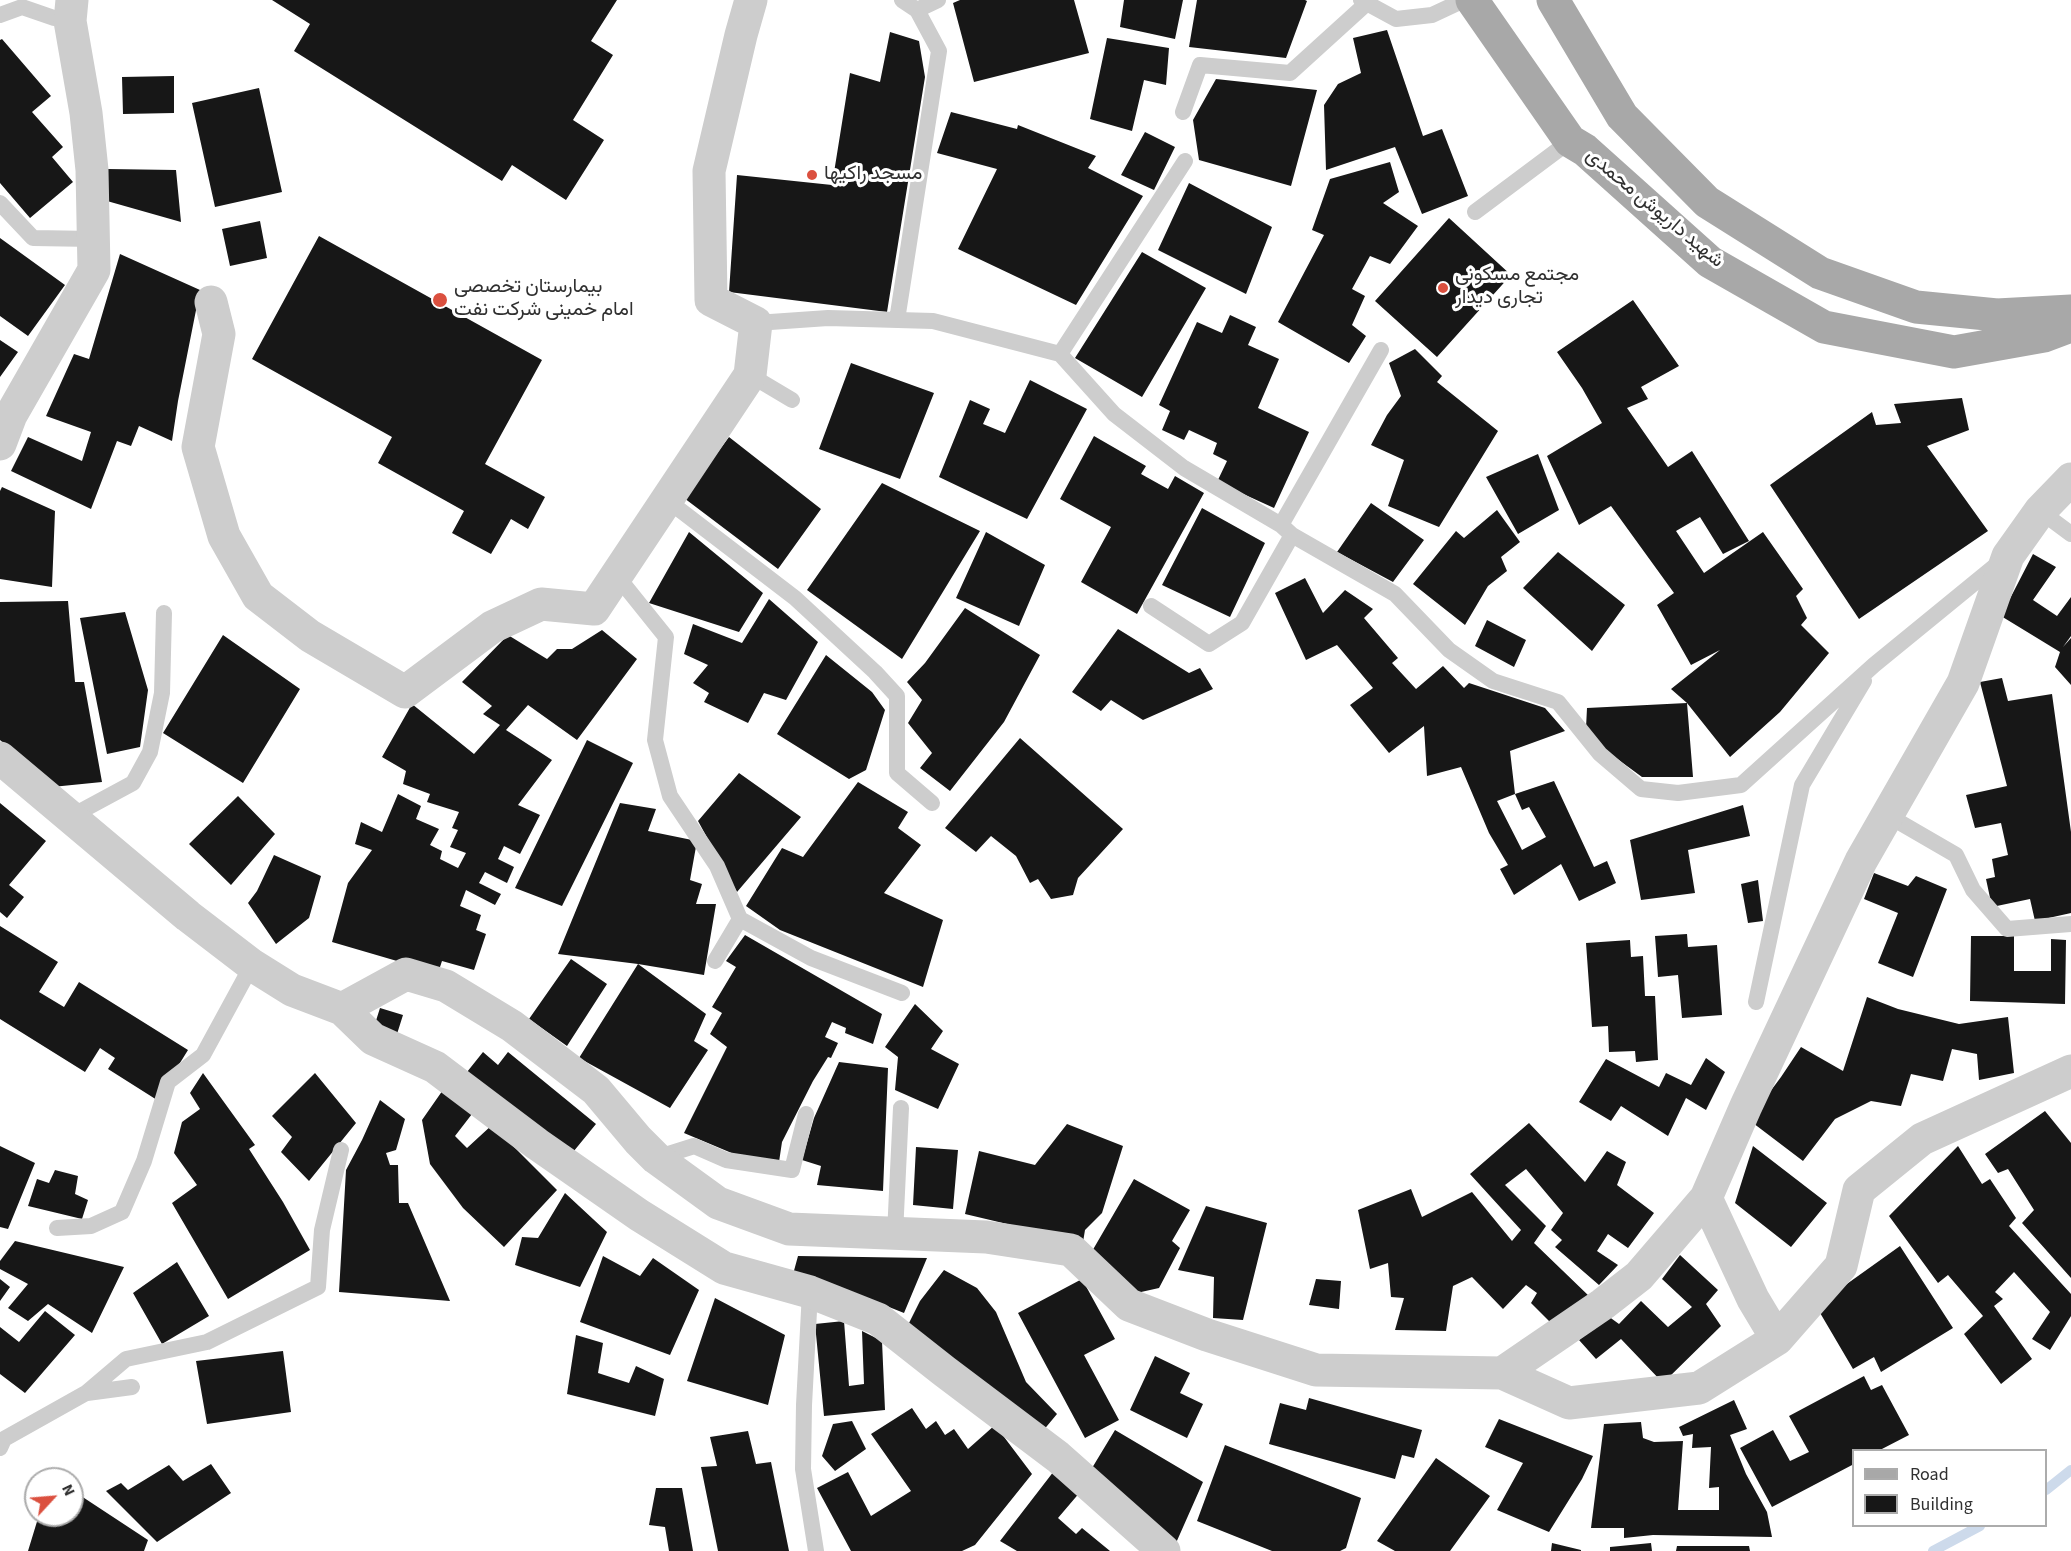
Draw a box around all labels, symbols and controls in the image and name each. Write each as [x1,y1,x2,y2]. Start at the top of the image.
street label: شهید داریوش محمدی [1580,144,1728,274]
place label: مسجد راکیها [824,163,922,187]
marker: مسجد راکیها [805,168,819,182]
place label: مجتمع مسکونی تجاری دیدار [1455,264,1579,311]
place label: بیمارستان تخصصی امام خمینی شرکت نفت [454,276,634,323]
marker: مجتمع مسکونی تجاری دیدار [1436,281,1450,295]
marker: بیمارستان تخصصی امام خمینی شرکت نفت [431,291,449,309]
legend [1852,1449,2047,1527]
text: Road [1910,1462,1949,1487]
north arrow [24,1467,84,1527]
text: N [56,1480,81,1500]
text: Building [1910,1492,1973,1517]

